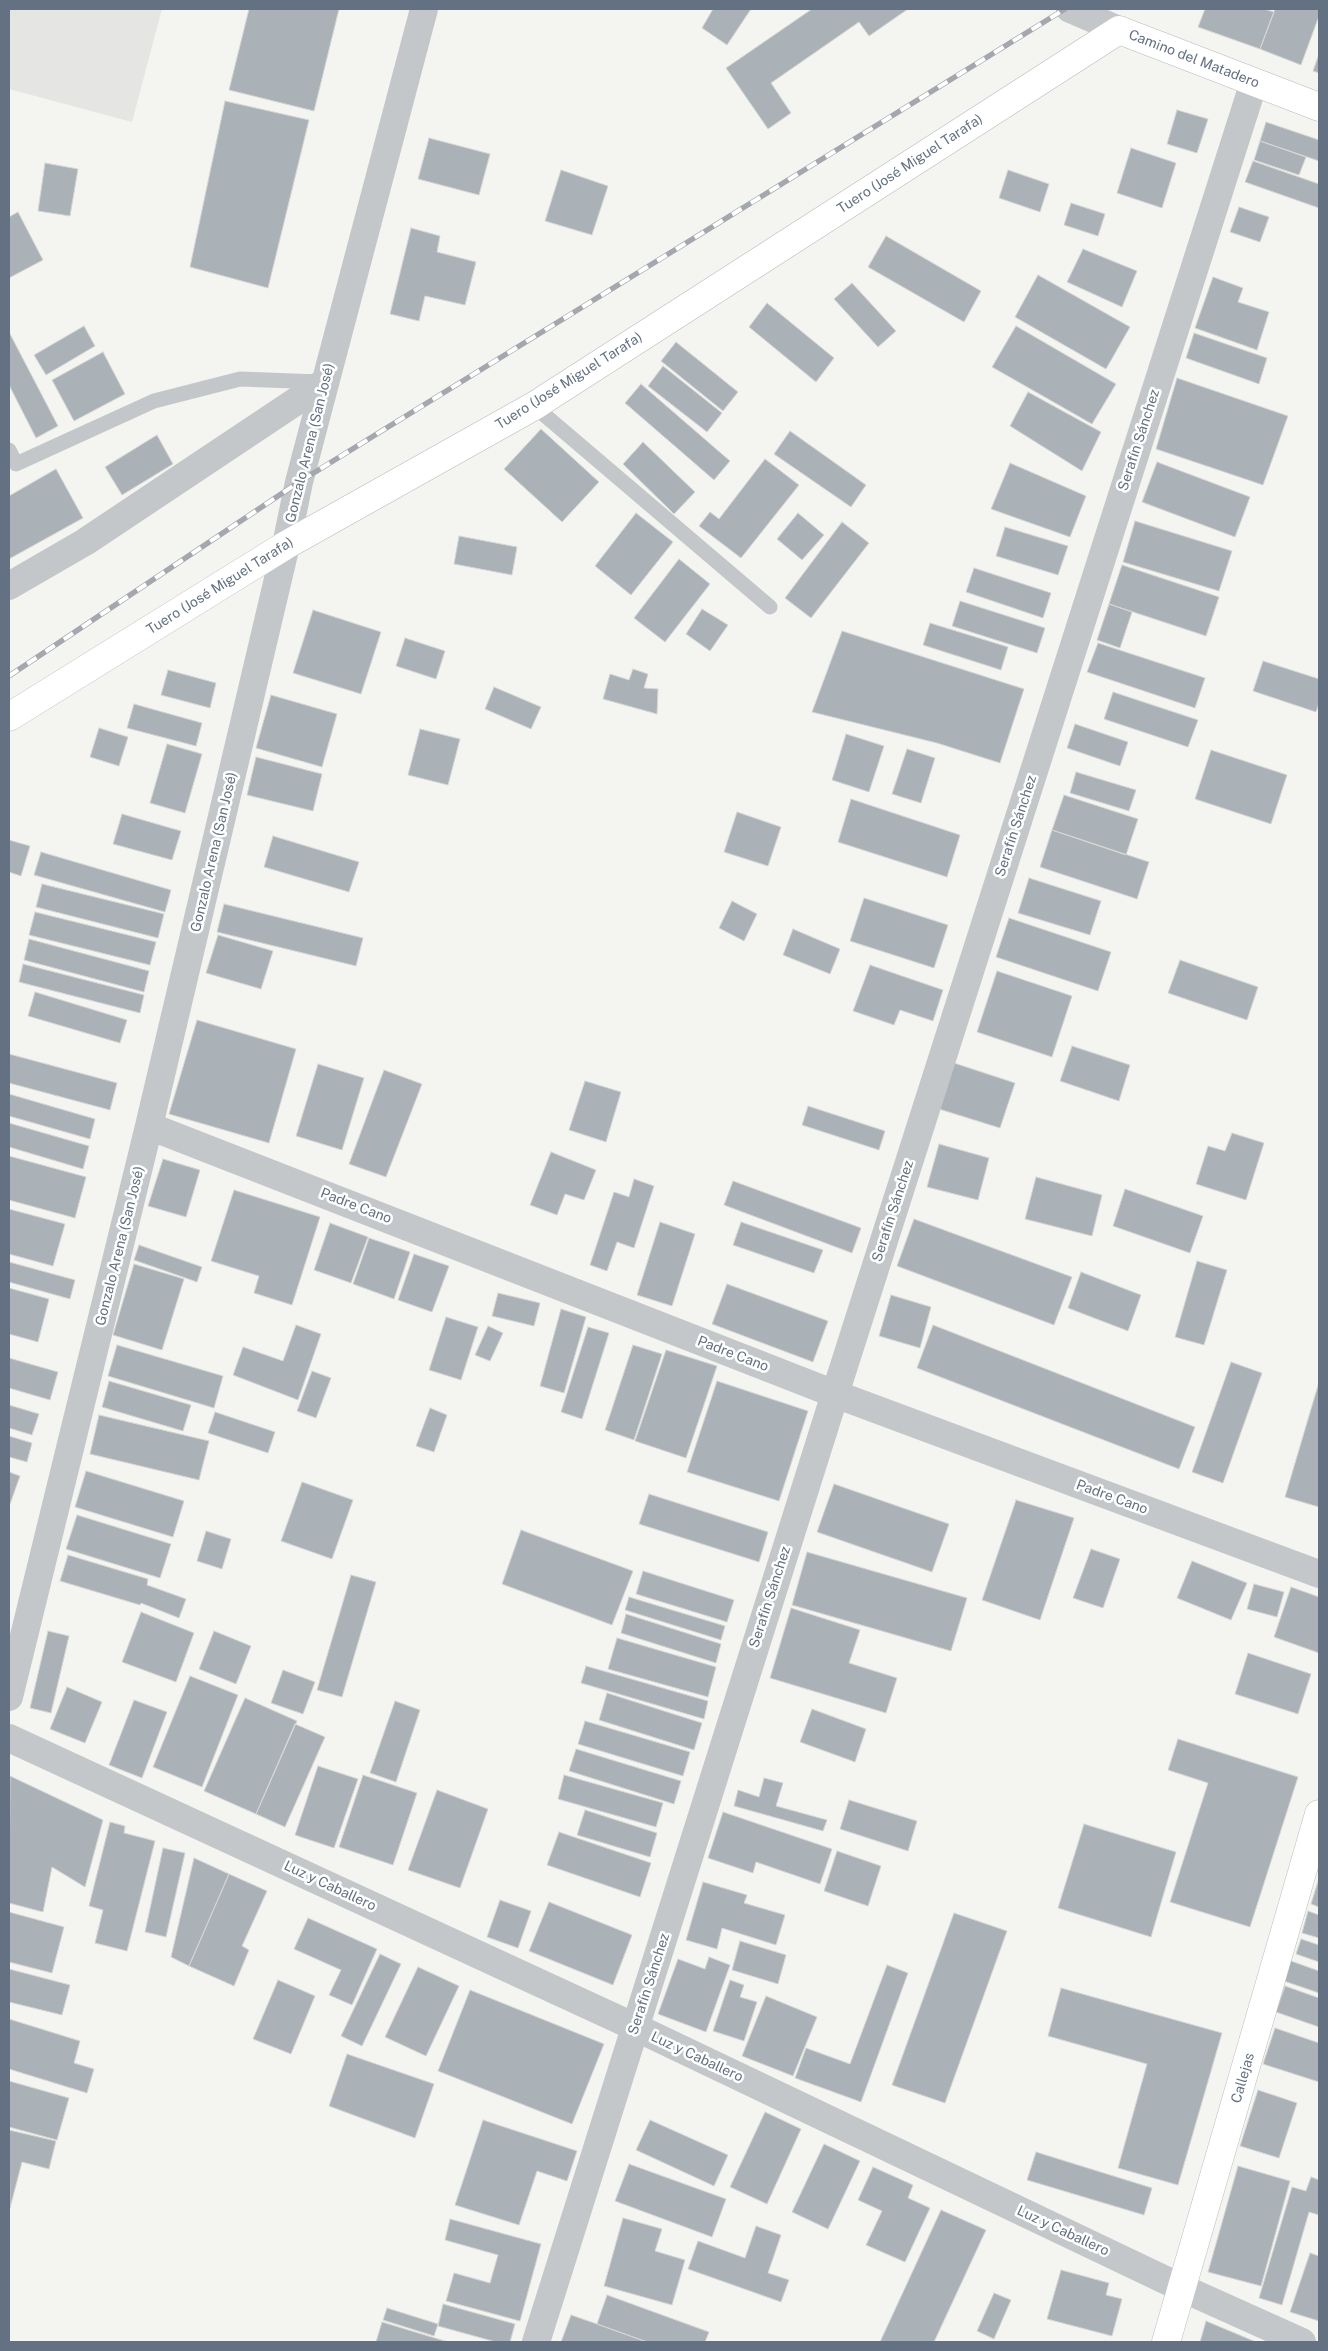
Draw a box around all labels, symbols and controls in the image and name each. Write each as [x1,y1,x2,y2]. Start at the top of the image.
street label: Camino del Matadero [1126,26,1262,92]
street label: Tuero (José Miguel Tarafa) [834,111,986,217]
street label: Tuero (José Miguel Tarafa) [493,329,645,433]
street label: Gonzalo Arena (San José) [282,362,338,524]
street label: Serafín Sánchez [1115,387,1163,493]
street label: Tuero (José Miguel Tarafa) [144,534,296,638]
street label: Gonzalo Arena (San José) [187,770,241,934]
street label: Serafín Sánchez [992,773,1040,879]
street label: Serafín Sánchez [869,1158,917,1264]
street label: Gonzalo Arena (San José) [92,1165,148,1327]
street label: Padre Cano [318,1185,394,1227]
street label: Padre Cano [695,1333,771,1375]
street label: Padre Cano [1074,1476,1150,1518]
street label: Serafín Sánchez [746,1544,794,1650]
street label: Luz y Caballero [281,1857,379,1915]
street label: Serafín Sánchez [625,1931,673,2037]
street label: Luz y Caballero [648,2028,746,2086]
street label: Callejas [1228,2051,1258,2105]
street label: Luz y Caballero [1014,2202,1112,2260]

